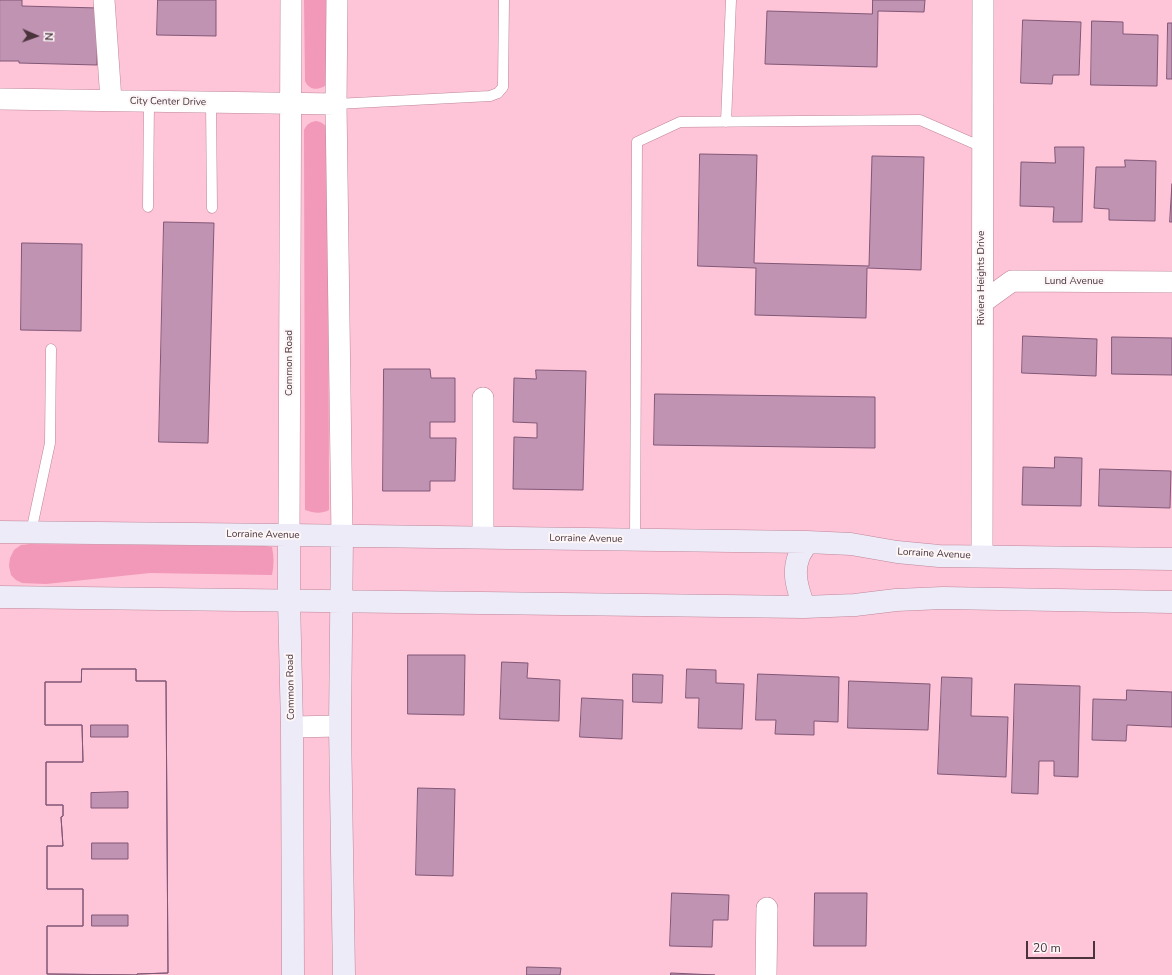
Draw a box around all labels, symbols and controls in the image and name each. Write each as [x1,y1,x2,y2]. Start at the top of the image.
north arrow [16,16,56,56]
text: N [41,32,56,41]
street label: City Center Drive [130,95,206,109]
street label: Riviera Heights Drive [976,231,988,325]
street label: Lund Avenue [1044,276,1104,288]
street label: Common Road [284,330,296,396]
street label: Lorraine Avenue [226,528,300,542]
street label: Lorraine Avenue [549,532,623,546]
street label: Lorraine Avenue [897,546,971,562]
street label: Common Road [284,654,298,720]
scale bar [1028,933,1097,959]
text: 20 m [1033,940,1061,956]

